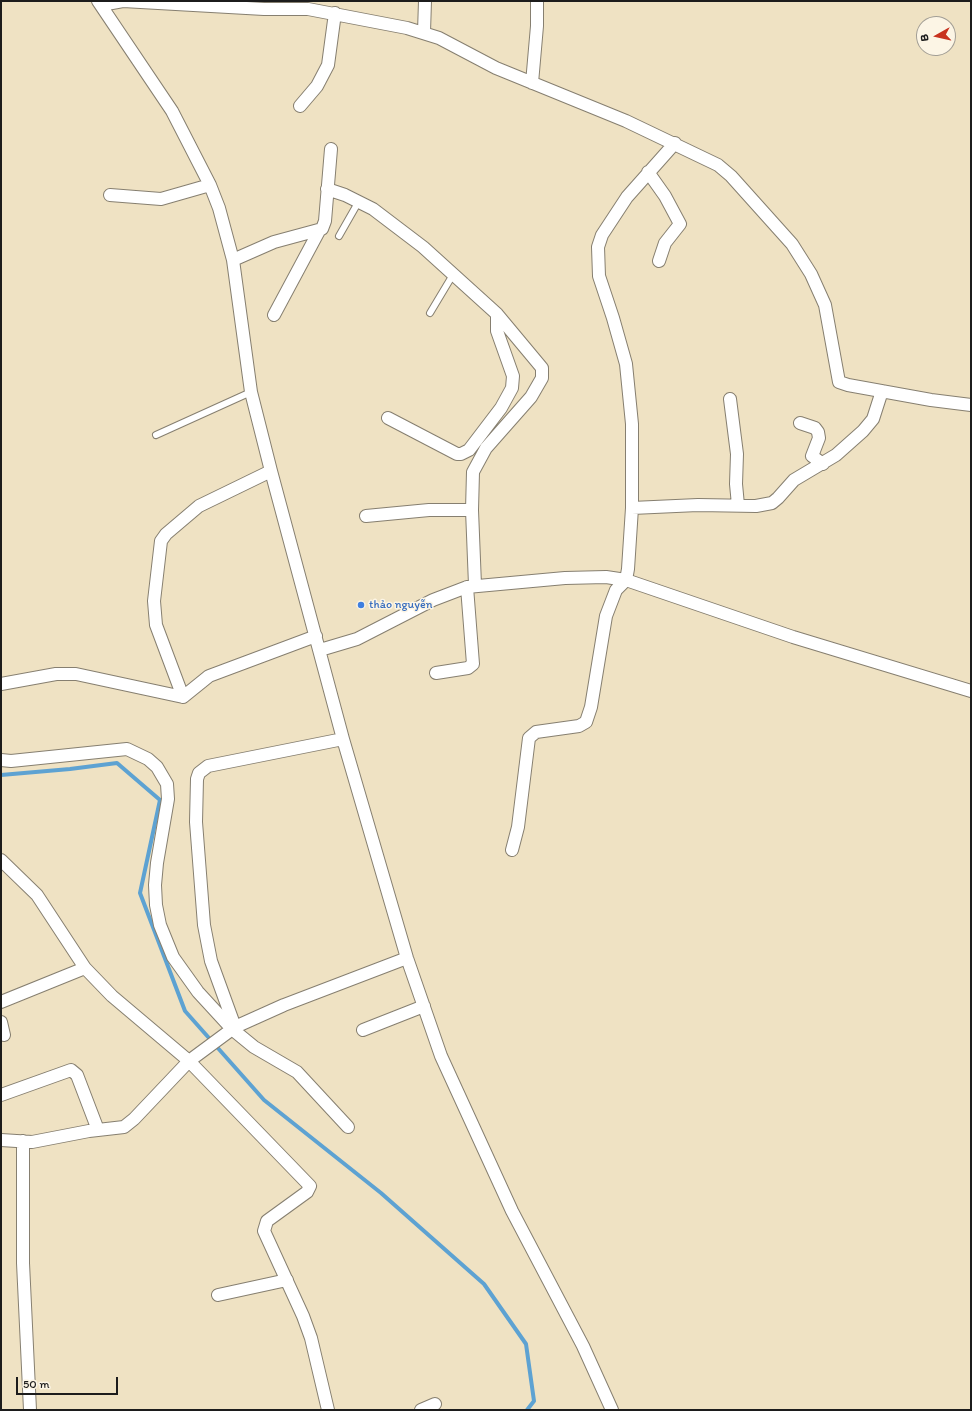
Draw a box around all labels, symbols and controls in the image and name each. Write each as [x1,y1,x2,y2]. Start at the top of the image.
north arrow [916,16,956,56]
text: B [918,33,932,42]
place label: thảo nguyễn [369,598,432,612]
marker: thảo nguyễn [356,600,366,610]
scale bar [18,1369,120,1395]
text: 50 m [23,1377,49,1391]

